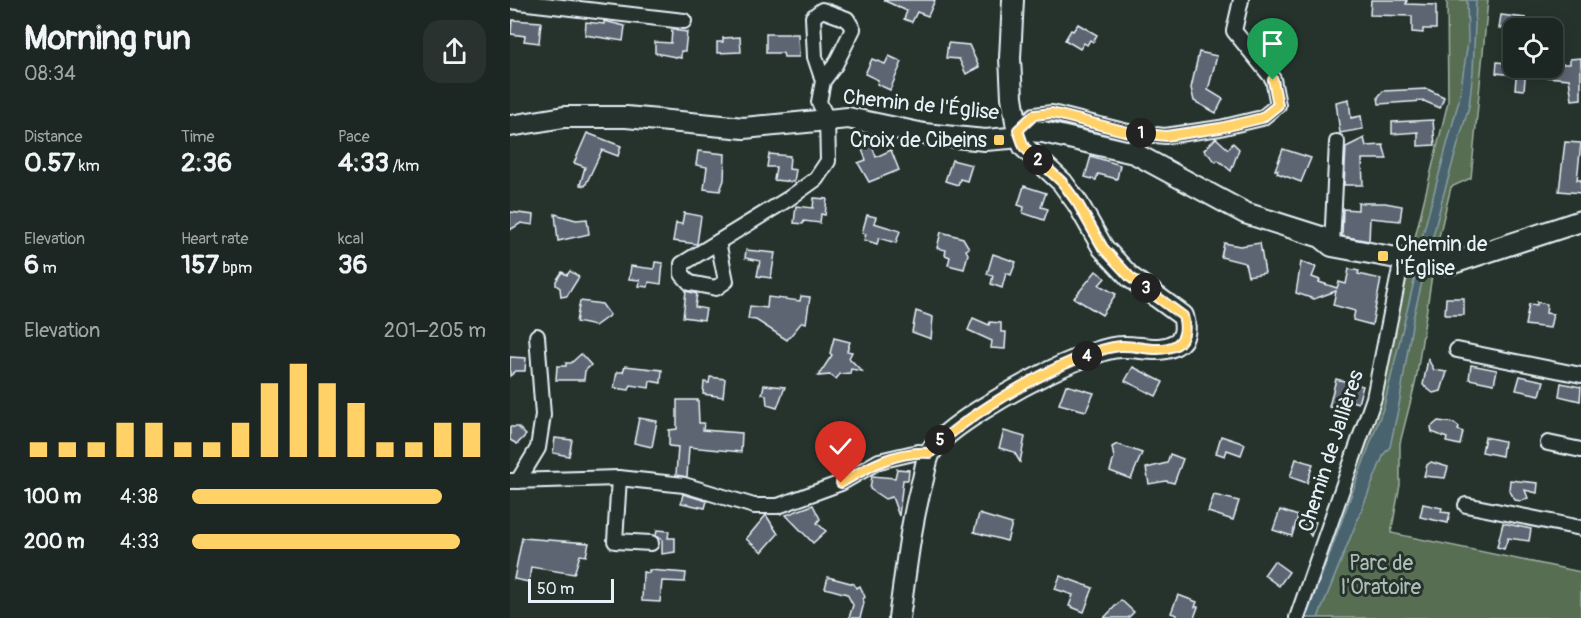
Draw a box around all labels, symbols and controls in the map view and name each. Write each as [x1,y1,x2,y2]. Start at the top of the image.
text: Morning run [24,18,191,59]
pin [1247,18,1298,80]
map controls [1503,18,1563,78]
button: locate [1503,18,1563,78]
button: share [423,20,486,83]
icon: arrive [1256,27,1289,60]
text: 08:34 [24,61,76,86]
street label: Chemin de l'Église [842,83,1001,127]
pin: 1 [1126,118,1156,148]
text: 1 [1138,123,1144,143]
text: Distance [24,127,83,147]
text: Time [181,127,214,147]
text: Pace [338,127,370,147]
place label: Croix de Cibeins [850,127,988,154]
marker: Croix de Cibeins [992,133,1006,147]
pin: 2 [1023,145,1053,175]
text: 0.57 [24,147,75,179]
text: 2:36 [181,147,232,179]
text: 4:33 [338,147,389,179]
text: 2 [1034,150,1042,170]
text: km [75,156,100,176]
text: /km [389,156,419,176]
text: Elevation [24,229,85,249]
text: Heart rate [181,229,248,249]
text: kcal [338,229,364,249]
place label: Chemin de l'Église [1395,231,1488,282]
text: 6 [24,249,39,281]
text: 157 [181,249,219,281]
text: 36 [338,249,368,281]
marker: Chemin de l'Église [1376,249,1390,263]
text: m [39,258,57,278]
text: bpm [219,258,252,278]
pin: 3 [1131,273,1161,303]
text: 3 [1142,278,1150,298]
text: Elevation [24,318,100,343]
text: 201–205 m [384,318,486,343]
pin: 4 [1072,341,1102,371]
text: 4 [1082,346,1092,366]
street label: Chemin de Jallières [1292,366,1370,535]
pin [815,421,866,483]
pin: 5 [925,425,955,455]
icon: check [824,430,857,463]
text: 5 [936,430,944,450]
text: 100 m [24,484,81,509]
text: 4:38 [120,484,158,509]
text: 200 m [24,529,85,554]
text: 4:33 [120,529,159,554]
park label: Parc de l'Oratoire [1341,550,1422,601]
scale bar [528,576,614,604]
text: 50 m [537,579,574,599]

